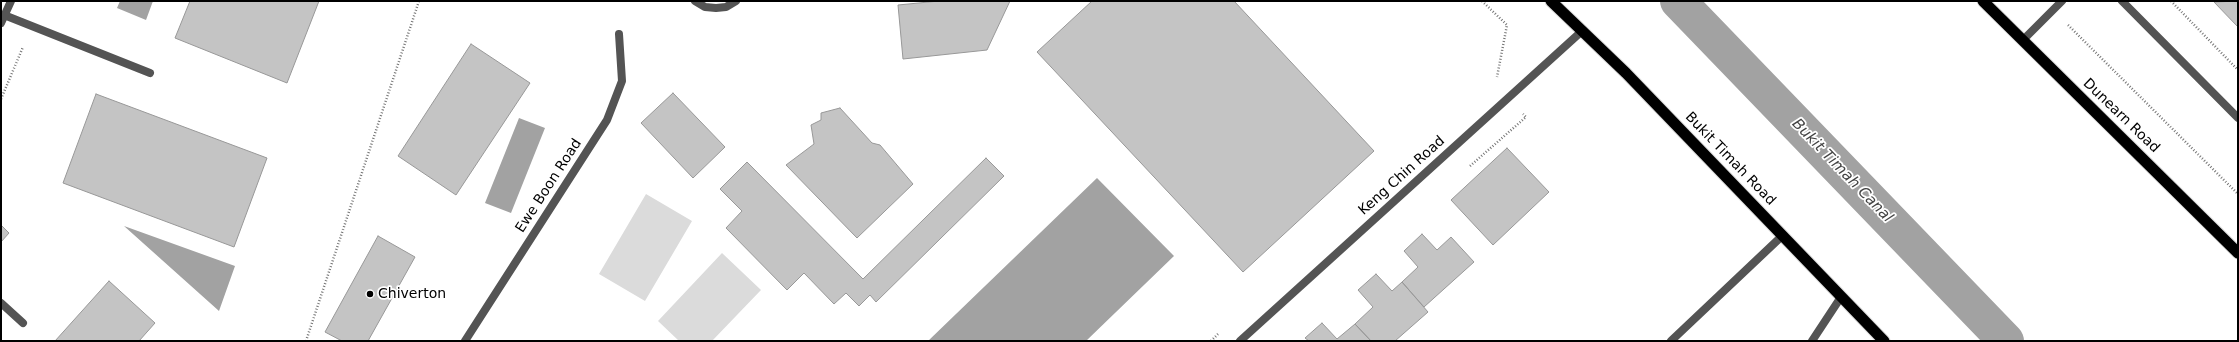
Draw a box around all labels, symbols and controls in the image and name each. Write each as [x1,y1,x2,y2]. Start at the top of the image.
street label: Dunearn Road [2079,75,2163,157]
street label: Bukit Timah Road [1681,109,1779,209]
water label: Bukit Timah Canal [1788,115,1896,227]
street label: Keng Chin Road [1355,133,1449,219]
street label: Ewe Boon Road [512,136,586,236]
place label: Chiverton [378,286,446,302]
marker: Chiverton [365,289,375,299]

